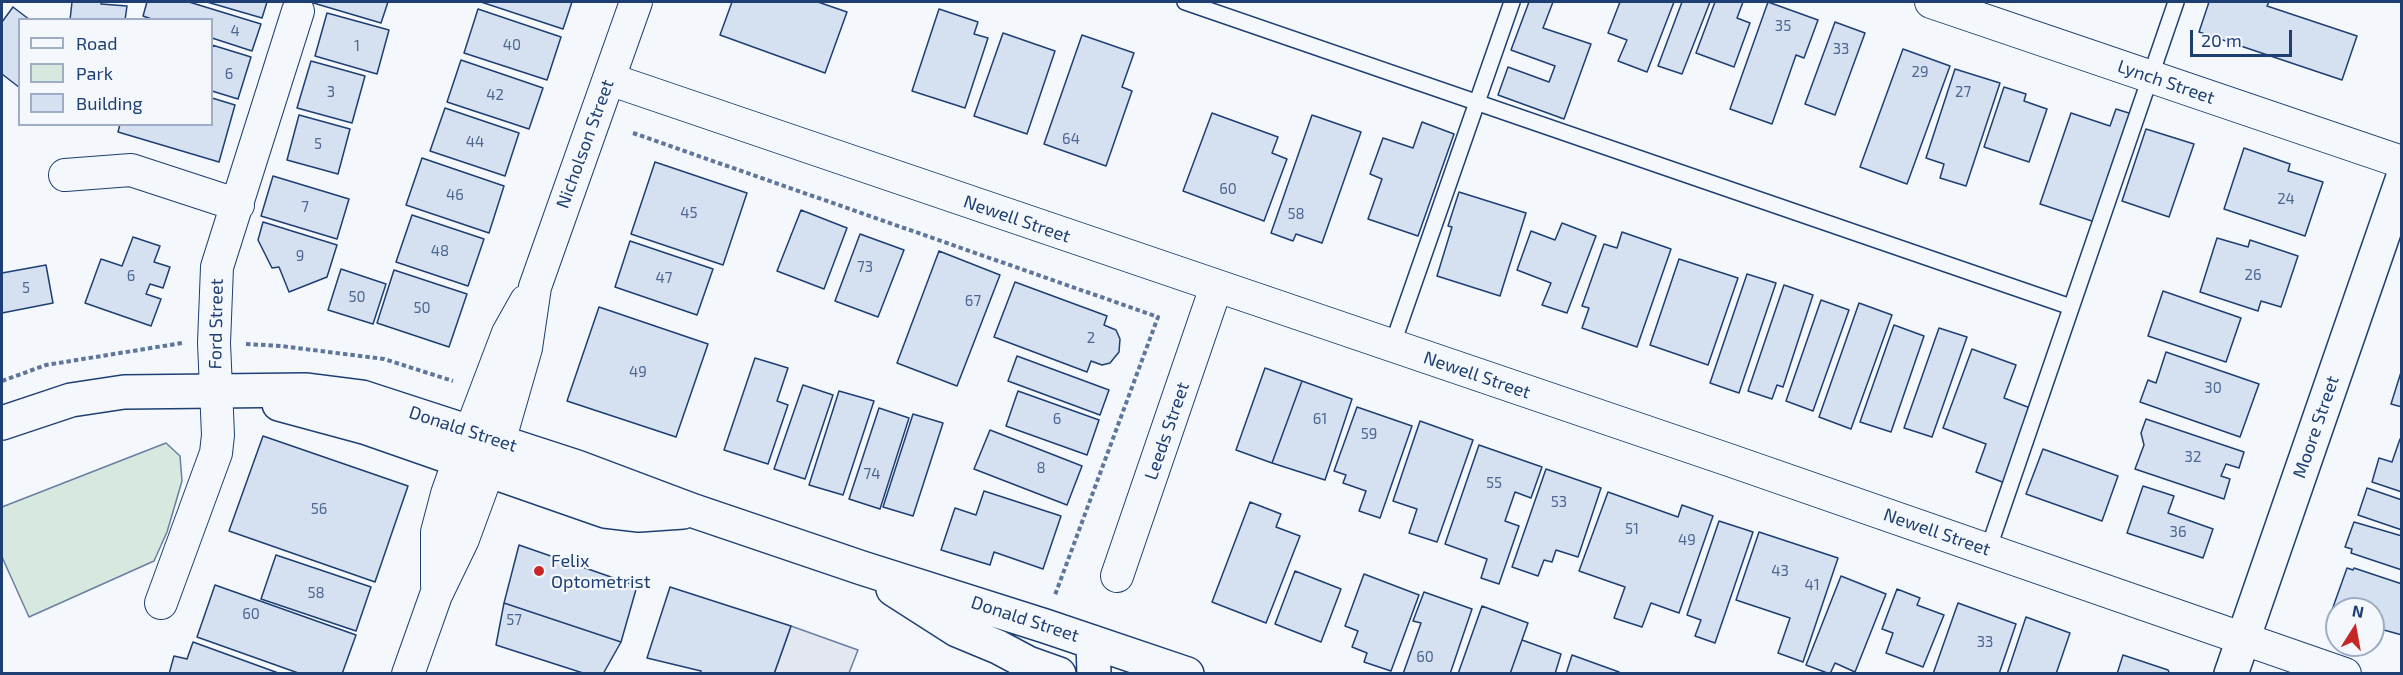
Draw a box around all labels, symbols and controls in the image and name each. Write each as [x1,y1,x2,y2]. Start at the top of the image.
house number: 35 [1775,17,1791,35]
legend [18,18,213,126]
scale bar [2193,18,2295,56]
house number: 4 [230,22,240,40]
text: 20 m [2201,29,2242,51]
text: Road [76,32,117,54]
house number: 40 [503,36,521,54]
house number: 1 [354,37,360,55]
house number: 33 [1833,40,1849,58]
street label: Lynch Street [2115,55,2217,109]
text: Park [76,62,113,84]
house number: 29 [1911,63,1929,81]
house number: 6 [225,65,233,83]
street label: Nicholson Street [552,76,618,212]
house number: 3 [327,83,335,101]
house number: 27 [1955,83,1971,101]
house number: 42 [486,86,504,104]
text: Building [76,92,143,114]
house number: 64 [1062,130,1080,148]
house number: 44 [466,133,484,151]
house number: 5 [314,135,322,153]
house number: 60 [1219,180,1237,198]
house number: 46 [446,186,464,204]
house number: 24 [2277,190,2295,208]
street label: Newell Street [961,191,1073,247]
house number: 7 [301,198,309,216]
house number: 45 [680,204,698,222]
house number: 58 [1287,205,1305,223]
house number: 48 [431,242,449,260]
house number: 9 [296,247,304,265]
house number: 73 [857,258,873,276]
house number: 26 [2244,266,2262,284]
house number: 6 [127,267,135,285]
house number: 47 [656,269,672,287]
street label: Ford Street [204,278,228,370]
house number: 5 [22,279,30,297]
house number: 50 [348,288,366,306]
house number: 67 [965,292,981,310]
house number: 50 [413,299,431,317]
house number: 2 [1087,329,1095,347]
street label: Newell Street [1421,347,1533,403]
house number: 49 [629,363,647,381]
street label: Moore Street [2288,373,2344,481]
street label: Leeds Street [1140,379,1194,483]
house number: 30 [2204,379,2222,397]
street label: Donald Street [406,401,520,457]
house number: 6 [1053,410,1061,428]
house number: 61 [1313,410,1327,428]
house number: 59 [1361,425,1377,443]
house number: 32 [2185,448,2201,466]
house number: 8 [1036,459,1046,477]
house number: 74 [864,465,880,483]
house number: 55 [1486,474,1502,492]
house number: 53 [1551,493,1567,511]
house number: 56 [311,500,327,518]
street label: Newell Street [1881,504,1993,560]
house number: 51 [1625,520,1639,538]
house number: 36 [2170,523,2186,541]
house number: 49 [1678,531,1696,549]
place label: Felix Optometrist [551,550,651,592]
house number: 43 [1771,562,1789,580]
marker: Felix Optometrist [532,564,546,578]
house number: 41 [1804,576,1820,594]
house number: 58 [307,584,325,602]
street label: Donald Street [968,591,1082,647]
north arrow [2325,597,2385,657]
text: N [2351,600,2366,621]
house number: 60 [242,605,260,623]
house number: 57 [506,611,522,629]
house number: 33 [1977,633,1993,651]
house number: 60 [1416,648,1434,666]

